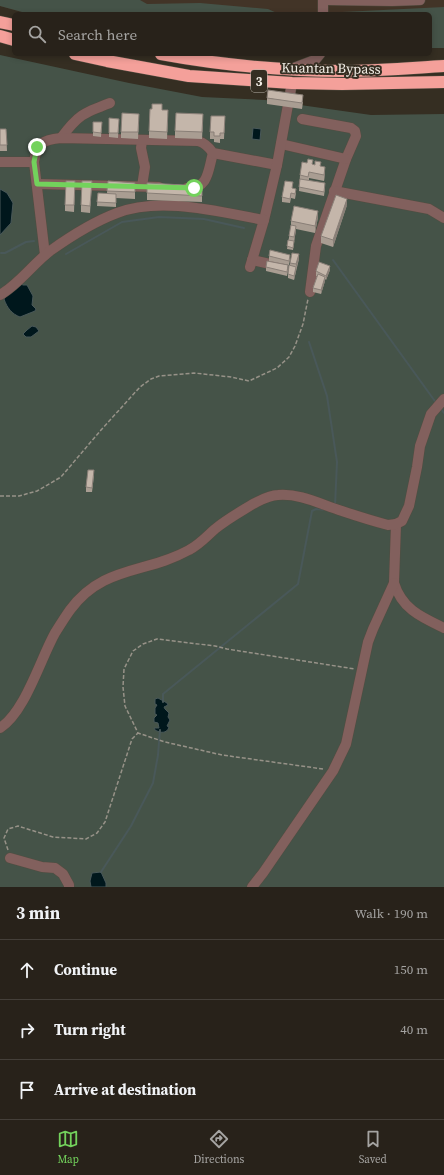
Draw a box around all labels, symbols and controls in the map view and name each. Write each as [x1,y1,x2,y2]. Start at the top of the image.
search box [12,12,432,56]
icon: search [26,23,48,45]
text: Search here [58,24,137,45]
street label: Kuantan Bypass [281,57,381,79]
road number: 3 [251,70,267,92]
route end [28,138,46,156]
route start [185,179,203,197]
text: 3 min [16,901,60,925]
text: Walk · 190 m [355,905,428,922]
icon: ahead [16,959,38,981]
text: Continue [54,959,117,980]
text: 150 m [394,961,428,978]
icon: right [16,1019,38,1041]
text: Turn right [54,1019,126,1040]
text: 40 m [400,1021,428,1038]
icon: arrive [16,1079,38,1101]
text: Arrive at destination [54,1079,196,1100]
tab: Map [57,1128,79,1167]
tab: Directions [193,1128,244,1167]
tab: Saved [359,1128,387,1167]

